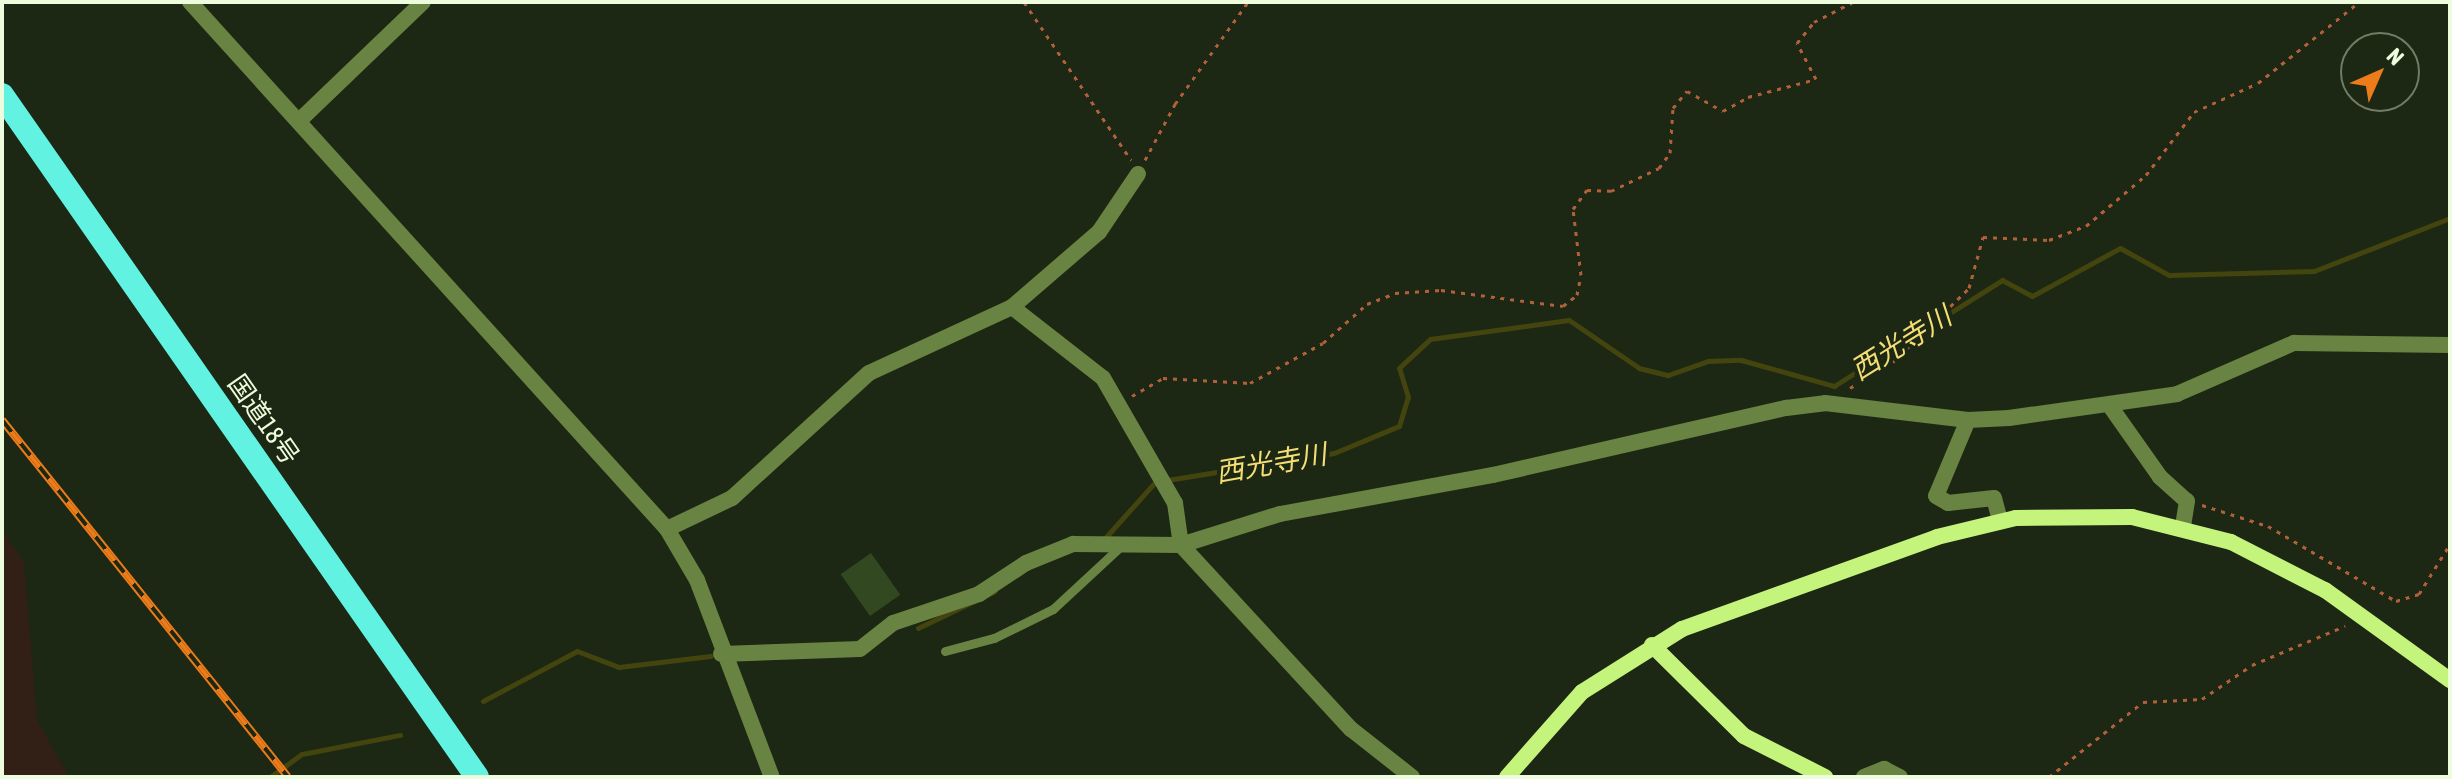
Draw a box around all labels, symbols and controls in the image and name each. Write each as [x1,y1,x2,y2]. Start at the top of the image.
north arrow [2340,32,2420,112]
text: N [2382,43,2409,70]
water label: 西光寺川 [1845,299,1957,387]
street label: 国道18号 [221,369,305,471]
water label: 西光寺川 [1213,437,1329,489]

